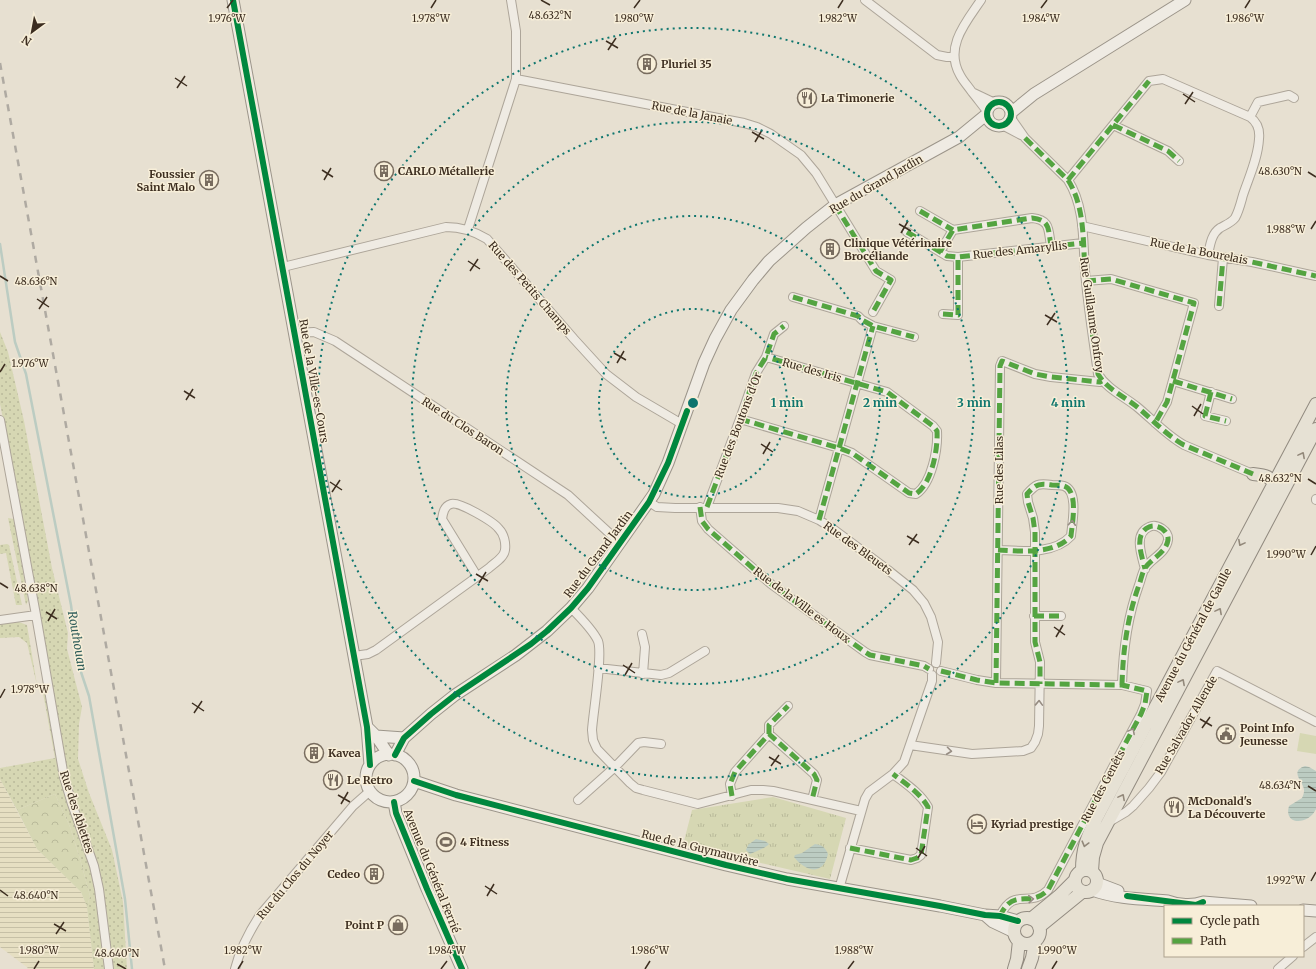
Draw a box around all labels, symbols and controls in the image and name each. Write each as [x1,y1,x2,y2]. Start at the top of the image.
text: 48.632°N [529,9,572,22]
north arrow [12,12,52,52]
text: 1.976°W [208,12,247,25]
text: 1.978°W [412,12,451,25]
text: 1.980°W [615,12,654,25]
text: 1.982°W [819,12,858,25]
text: 1.984°W [1022,12,1061,25]
text: 1.986°W [1226,12,1265,25]
text: N [19,32,34,49]
building icon: Pluriel 35 [636,53,658,75]
place label: Pluriel 35 [661,57,712,71]
restaurant icon: La Timonerie [796,87,818,109]
place label: La Timonerie [821,91,895,105]
street label: Rue de la Janaie [650,98,734,128]
street label: Rue du Grand Jardin [827,151,926,216]
building icon: CARLO Métallerie [373,160,395,182]
place label: CARLO Métallerie [398,164,494,178]
text: 48.630°N [1258,165,1302,178]
place label: Foussier Saint Malo [136,167,195,194]
building icon: Foussier Saint Malo [198,169,220,191]
text: 1.988°W [1267,223,1306,236]
street label: Rue de la Bourelais [1149,235,1249,267]
place label: Clinique Vétérinaire Brocéliande [844,236,952,263]
street label: Rue des Petits Champs [486,238,574,338]
building icon: Clinique Vétérinaire Brocéliande [819,238,841,260]
street label: Rue des Amaryllis [972,238,1068,262]
street label: Rue Guillaume Onfroy [1077,256,1107,374]
text: 48.636°N [15,275,58,288]
street label: Rue de la Ville-es-Cours [296,318,332,444]
street label: Rue des Iris [781,355,843,385]
text: 1.976°W [11,357,50,370]
street label: Rue des Boutons d'Or [711,370,765,480]
street label: Rue du Clos Baron [419,394,508,458]
text: 1 min [771,395,803,410]
text: 2 min [863,395,897,410]
text: 3 min [957,395,991,410]
text: 4 min [1051,395,1085,410]
centre of rings [686,396,700,410]
street label: Rue des Lilas [992,436,1006,504]
one-way arrow [1298,452,1305,459]
text: 48.632°N [1259,472,1302,485]
street label: Rue du Grand Jardin [561,507,636,600]
street label: Rue des Bleuets [821,518,895,578]
one-way arrow [1067,520,1076,526]
one-way arrow [1239,539,1246,546]
text: 1.990°W [1266,548,1307,561]
street label: Rue de la Ville es Houx [751,564,854,646]
street label: Avenue du Général de Gaulle [1151,566,1234,705]
text: 48.638°N [14,582,58,595]
one-way arrow [1214,607,1222,615]
water label: Routhouan [65,610,90,672]
street label: Rue Salvador Allende [1152,673,1220,777]
one-way arrow [1177,679,1185,686]
text: 1.978°W [11,683,50,696]
one-way arrow [1035,700,1043,706]
place label: Point Info Jeunesse [1239,721,1295,748]
public building icon: Point Info Jeunesse [1215,723,1237,745]
one-way arrow [1127,728,1135,736]
building icon: Kavea [303,742,325,764]
place label: Kavea [328,746,361,760]
one-way arrow [946,746,952,755]
street label: Rue des Genêts [1078,747,1128,825]
street label: Rue des Ablettes [57,769,97,855]
restaurant icon: Le Retro [322,769,344,791]
place label: Le Retro [347,773,393,787]
text: 48.634°N [1259,779,1301,792]
one-way arrow [1117,794,1125,801]
place label: McDonald's La Découverte [1188,794,1265,821]
restaurant icon: McDonald's La Découverte [1163,796,1185,818]
street label: Avenue du Général Ferrié [400,806,463,935]
hotel icon: Kyriad prestige [966,813,988,835]
place label: Kyriad prestige [991,817,1074,831]
street label: Rue de la Guymauvière [640,827,760,869]
street label: Rue du Clos du Noyer [254,828,336,922]
sports icon: 4 Fitness [435,831,457,853]
place label: 4 Fitness [460,835,510,849]
one-way arrow [1081,840,1090,847]
building icon: Cedeo [363,863,385,885]
place label: Cedeo [327,867,360,881]
text: 1.992°W [1267,874,1306,887]
text: 48.640°N [14,889,59,902]
one-way arrow [1028,894,1034,903]
legend [1164,905,1304,957]
text: Cycle path [1200,913,1260,928]
shop icon: Point P [387,914,409,936]
place label: Point P [345,918,385,932]
text: Path [1200,933,1226,948]
text: 1.980°W [20,944,59,957]
text: 1.982°W [224,944,263,957]
text: 1.984°W [428,944,467,957]
text: 1.986°W [631,944,670,957]
text: 1.988°W [835,944,874,957]
text: 1.990°W [1037,944,1078,957]
text: 48.640°N [95,947,140,960]

